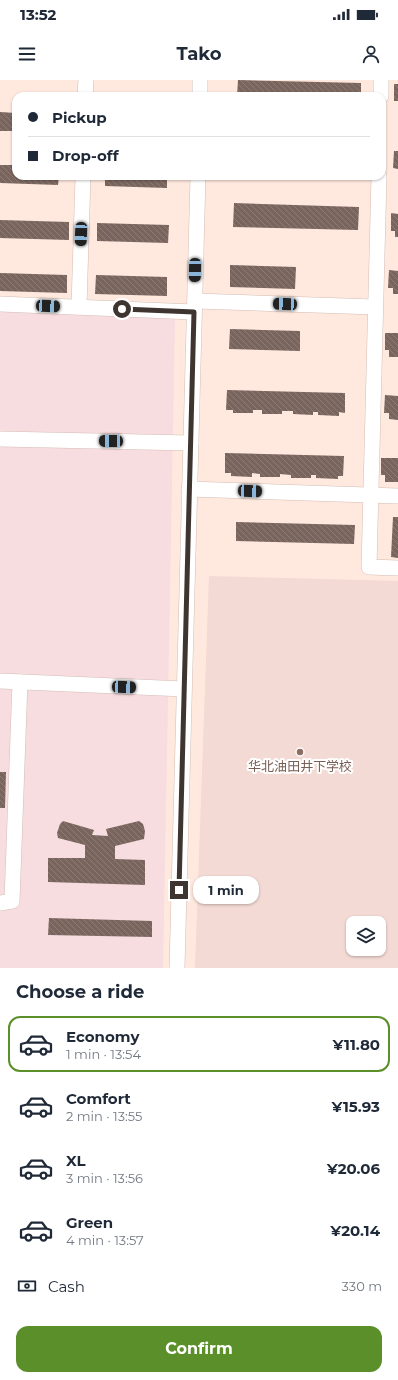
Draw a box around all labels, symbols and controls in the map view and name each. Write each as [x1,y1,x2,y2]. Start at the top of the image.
text: 13:52 [20,5,56,24]
icon: menu [16,43,38,65]
text: Tako [177,43,221,65]
icon: person [360,43,382,65]
text: Pickup [52,108,107,127]
text: Drop-off [52,146,119,165]
car [75,222,87,246]
car [189,258,201,282]
car [273,298,297,310]
car [36,299,60,313]
route start [113,300,131,318]
car [99,435,123,447]
car [238,485,262,497]
car [112,681,136,693]
marker: 华北油田井下学校 [295,747,305,757]
place label: 华北油田井下学校 [248,758,352,774]
callout: 1 min [193,876,259,904]
route end [170,881,188,899]
text: 1 min [208,882,244,898]
map controls [346,916,386,956]
button: layers [346,916,386,956]
text: Choose a ride [16,981,144,1003]
icon: car [18,1026,54,1062]
text: Economy [66,1027,139,1046]
text: ¥11.80 [333,1035,380,1054]
text: 1 min · 13:54 [66,1046,141,1062]
icon: car [18,1088,54,1124]
text: Comfort [66,1089,131,1108]
text: ¥15.93 [331,1097,380,1116]
text: 2 min · 13:55 [66,1108,142,1124]
icon: car [18,1150,54,1186]
text: XL [66,1151,85,1170]
text: ¥20.06 [327,1159,380,1178]
text: 3 min · 13:56 [66,1170,143,1186]
icon: car [18,1212,54,1248]
text: Green [66,1213,113,1232]
text: ¥20.14 [330,1221,380,1240]
text: 4 min · 13:57 [66,1232,144,1248]
icon: cash [16,1275,38,1297]
text: Cash [48,1277,85,1296]
text: 330 m [342,1278,382,1294]
button: Confirm [16,1326,382,1372]

